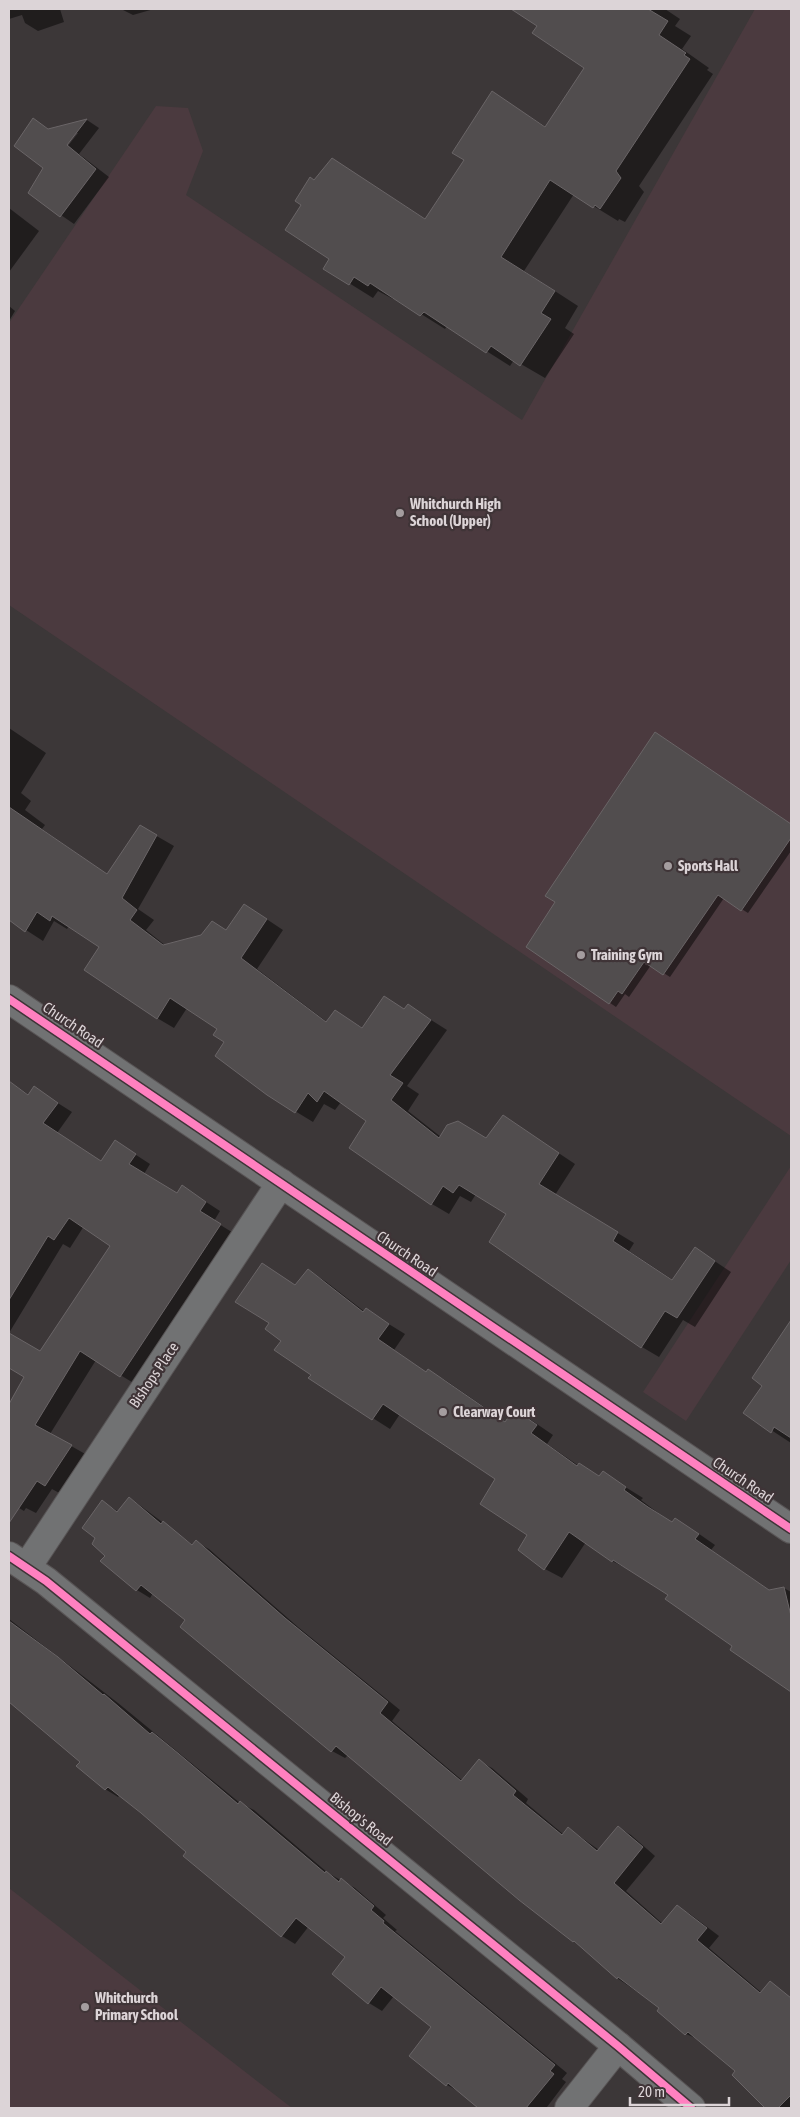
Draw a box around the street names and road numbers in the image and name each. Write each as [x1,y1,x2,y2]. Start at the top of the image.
street label: Church Road [40,998,107,1051]
street label: Church Road [374,1227,441,1280]
street label: Bishops Place [125,1339,182,1411]
street label: Church Road [710,1453,777,1506]
street label: Bishop's Road [327,1788,396,1849]

